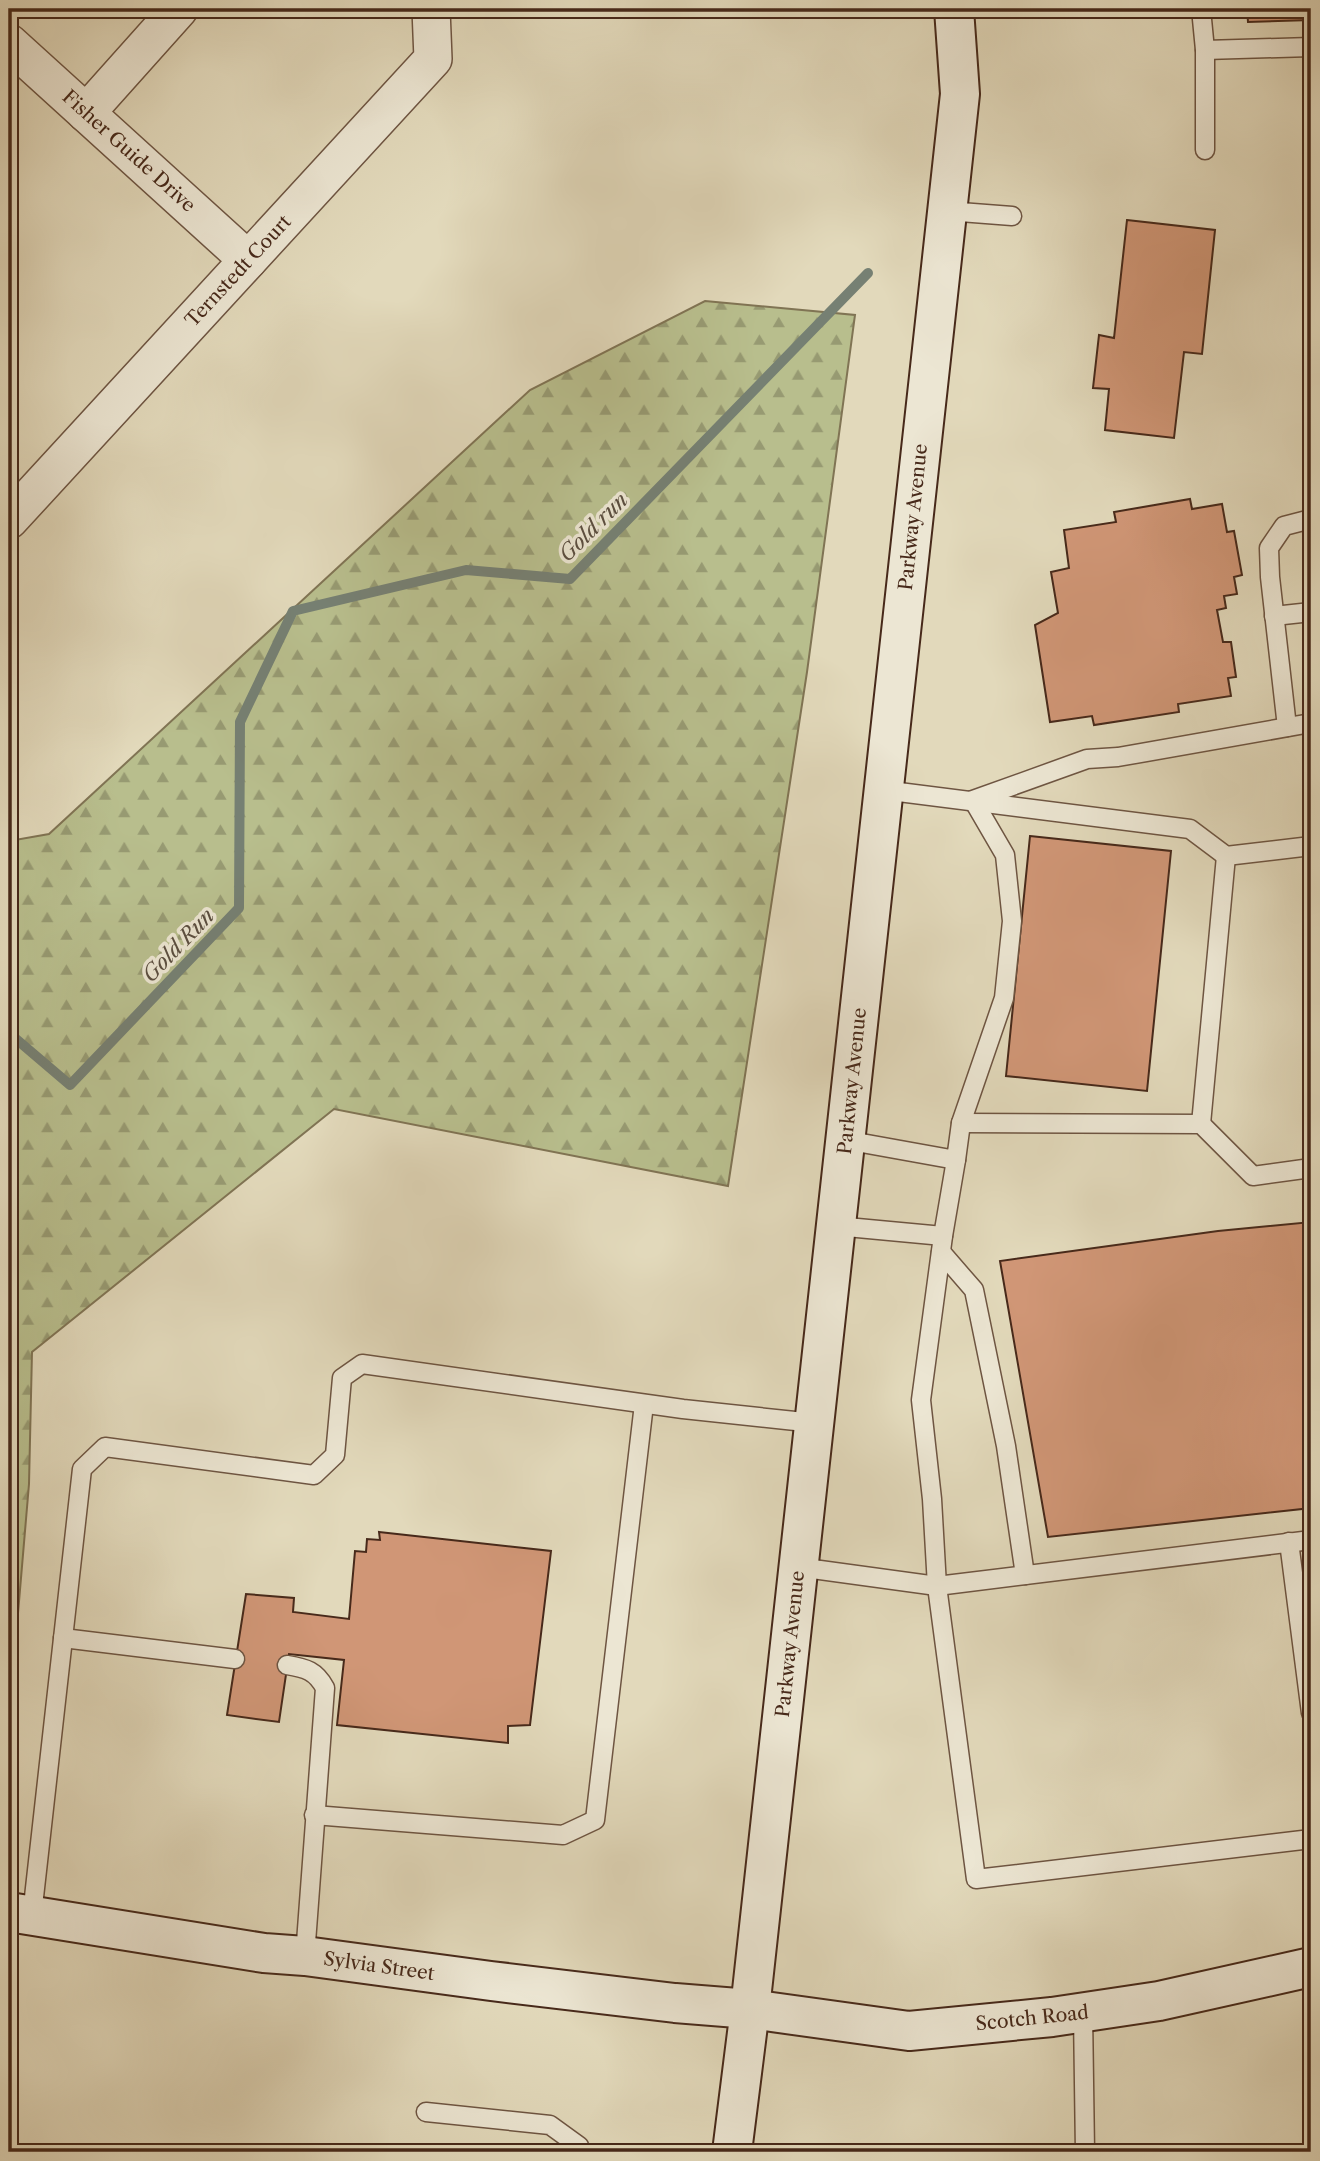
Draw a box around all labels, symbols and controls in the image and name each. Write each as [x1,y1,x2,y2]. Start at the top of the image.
street label: Fisher Guide Drive [58,85,200,217]
street label: Ternstedt Court [180,210,296,332]
street label: Parkway Avenue [894,443,932,591]
water label: Gold run [553,487,633,567]
water label: Gold Run [137,903,219,987]
street label: Parkway Avenue [833,1007,871,1155]
street label: Parkway Avenue [771,1570,809,1718]
street label: Sylvia Street [322,1947,436,1985]
street label: Scotch Road [974,2001,1090,2035]

